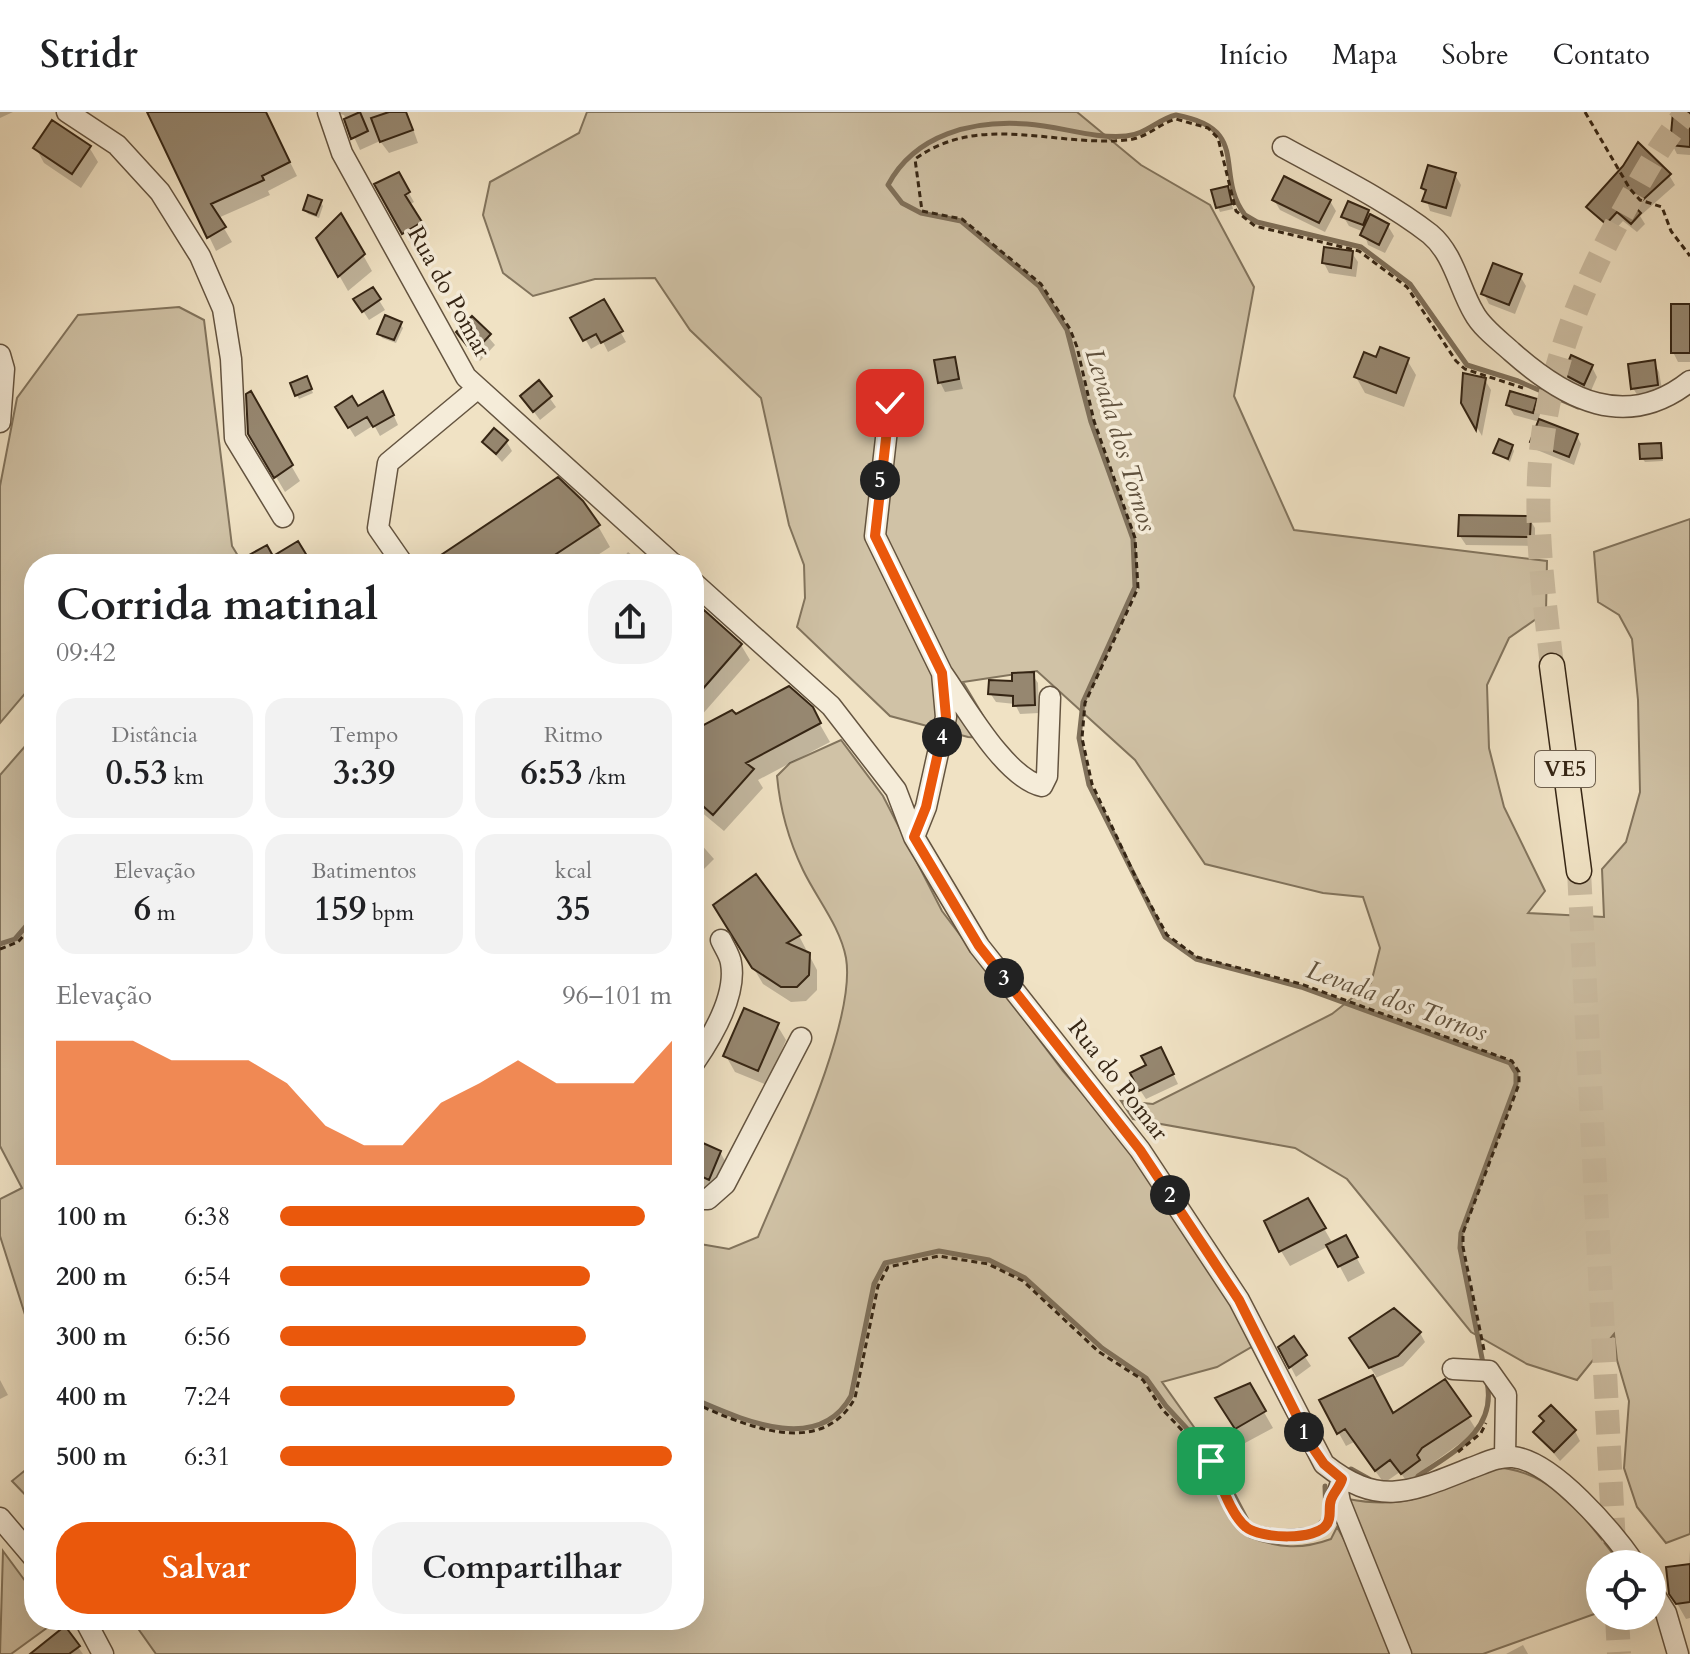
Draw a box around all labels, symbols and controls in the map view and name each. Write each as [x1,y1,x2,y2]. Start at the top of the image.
text: Stridr [40,29,138,81]
text: Início [1219,36,1288,74]
text: Mapa [1332,36,1397,74]
text: Sobre [1441,36,1509,74]
text: Contato [1553,36,1650,74]
street label: Rua do Pomar [399,220,499,364]
water label: Levada dos Tornos [1077,344,1166,536]
pin [856,369,924,437]
icon: check [868,381,912,425]
pin: 5 [860,460,900,500]
text: 5 [874,465,886,495]
text: Corrida matinal [56,575,378,635]
button: share [588,580,672,664]
text: 09:42 [56,635,116,670]
pin: 4 [922,717,962,757]
text: Distância [112,720,198,750]
text: Tempo [330,720,398,750]
text: Ritmo [544,720,603,750]
text: 4 [936,722,948,752]
text: 0.53 [105,750,168,796]
text: 3:39 [333,750,395,796]
text: 6:53 [521,750,583,796]
road number: VE5 [1535,751,1595,787]
text: km [168,762,204,792]
text: /km [583,762,626,792]
text: Elevação [114,856,195,886]
text: Batimentos [312,856,416,886]
text: kcal [555,856,592,886]
text: 6 [134,886,151,932]
text: 159 [314,886,366,932]
text: 35 [556,886,591,932]
text: m [151,898,176,928]
text: bpm [366,898,414,928]
water label: Levada dos Tornos [1302,952,1492,1050]
pin: 3 [984,958,1024,998]
text: 3 [998,963,1010,993]
text: Elevação [56,978,152,1013]
text: 96–101 m [562,978,672,1013]
street label: Rua do Pomar [1060,1013,1176,1148]
pin: 2 [1150,1175,1190,1215]
text: 2 [1164,1180,1176,1210]
text: 100 m [56,1199,127,1234]
text: 6:38 [184,1199,231,1234]
text: 200 m [56,1259,127,1294]
text: 6:54 [184,1259,231,1294]
text: 300 m [56,1319,127,1354]
text: 6:56 [184,1319,231,1354]
text: 400 m [56,1379,127,1414]
text: 7:24 [184,1379,231,1414]
pin: 1 [1284,1412,1324,1452]
text: 1 [1298,1417,1310,1447]
pin [1177,1427,1245,1495]
text: 500 m [56,1439,127,1474]
text: 6:31 [184,1439,231,1474]
icon: arrive [1189,1439,1233,1483]
button: Salvar [56,1522,356,1614]
button: Compartilhar [372,1522,672,1614]
map controls [1586,1550,1666,1630]
button: locate [1586,1550,1666,1630]

